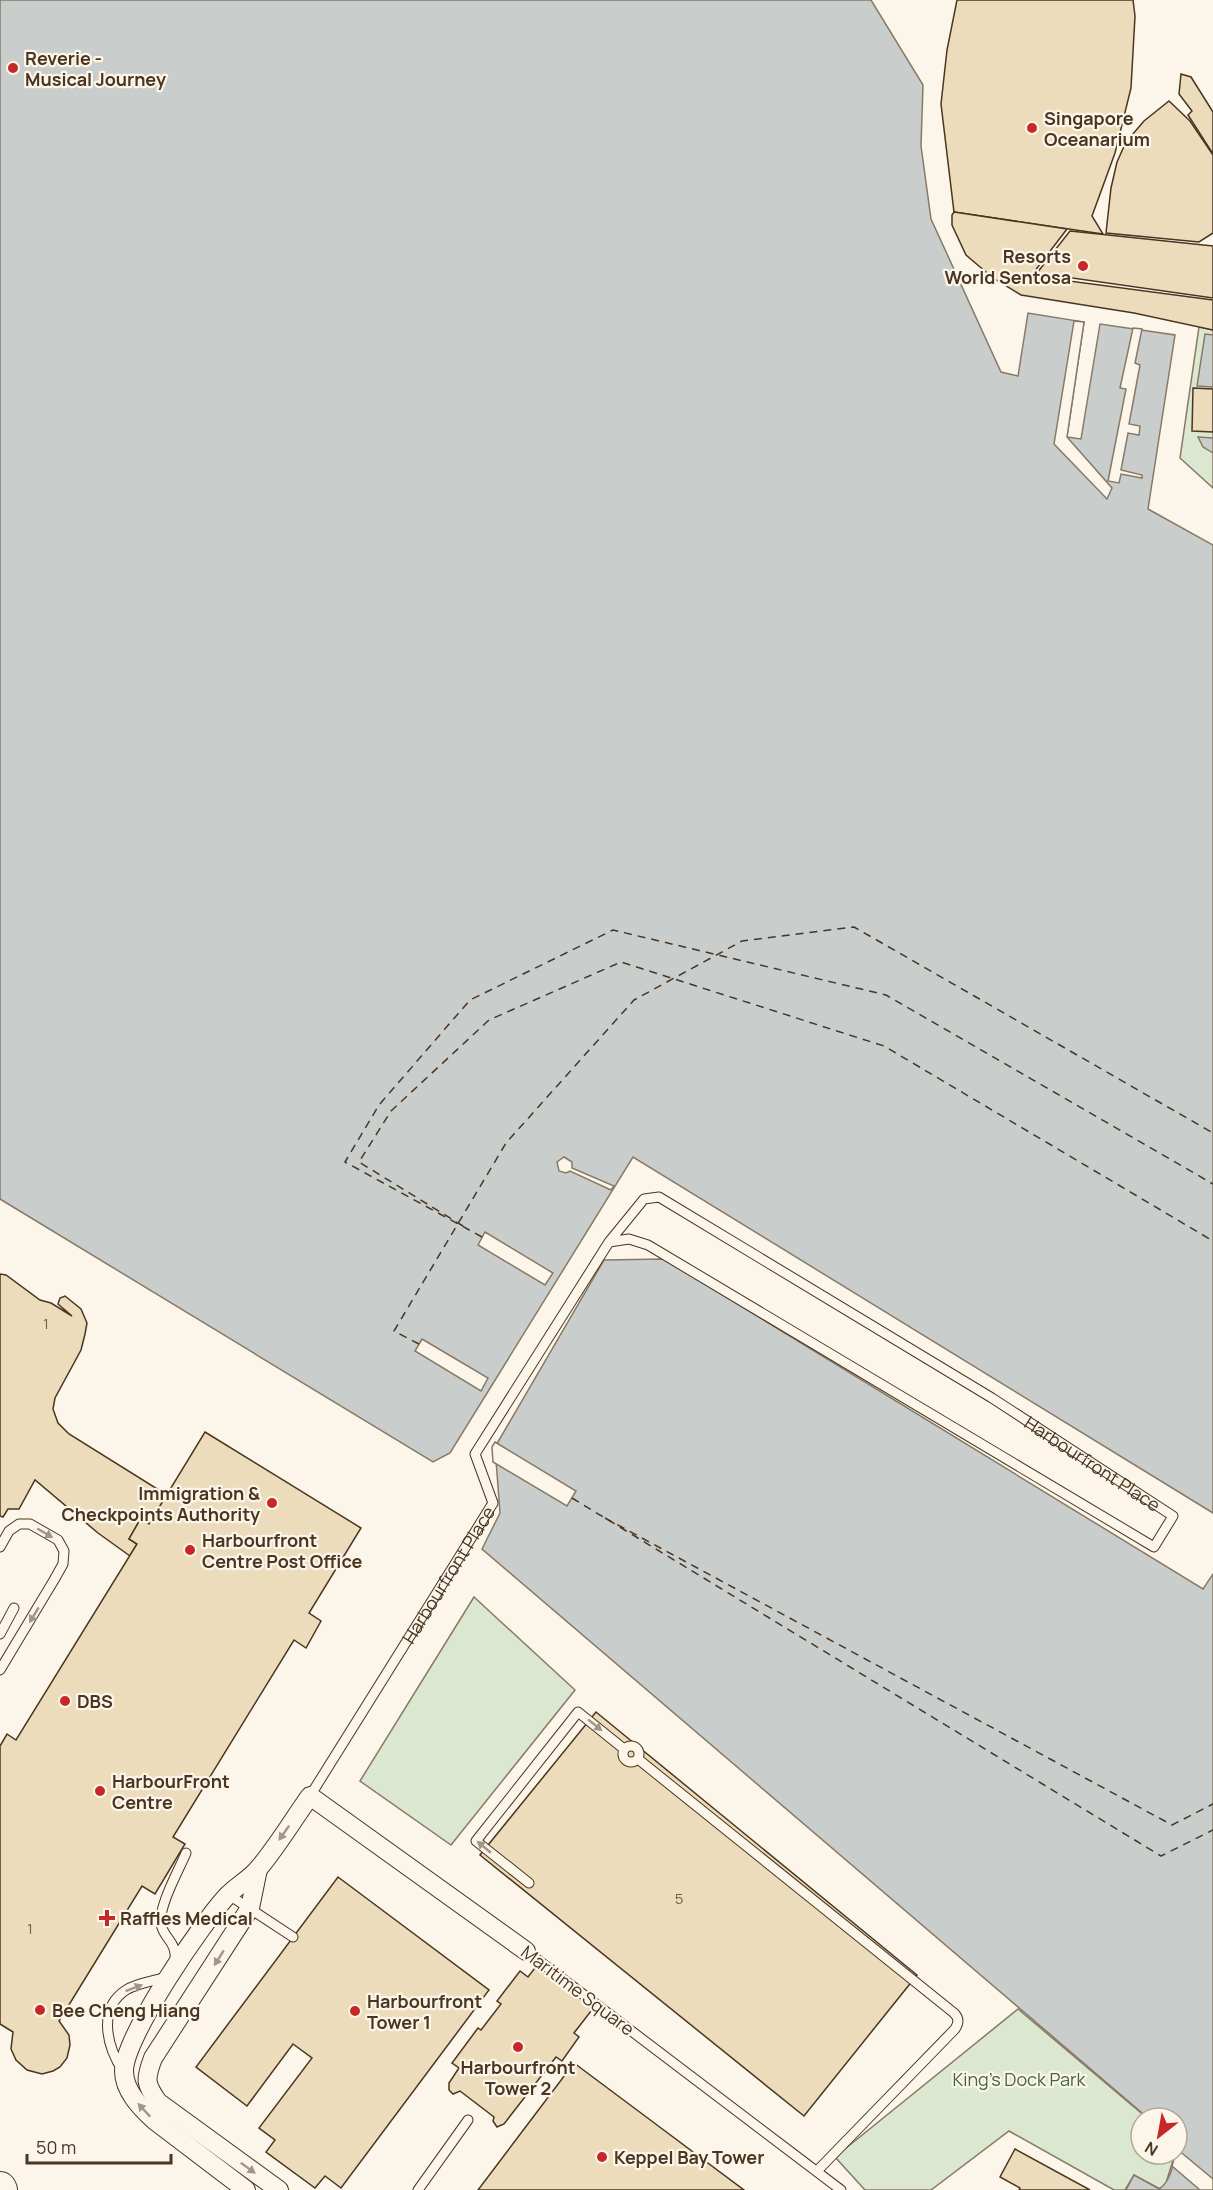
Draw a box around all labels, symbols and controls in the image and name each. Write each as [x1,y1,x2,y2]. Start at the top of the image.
place label: Reverie - Musical Journey [25,46,166,91]
marker: Reverie - Musical Journey [6,61,20,75]
place label: Singapore Oceanarium [1044,106,1150,151]
marker: Singapore Oceanarium [1025,121,1039,135]
place label: Resorts World Sentosa [944,244,1071,289]
marker: Resorts World Sentosa [1076,259,1090,273]
house number: 1 [43,1313,49,1334]
street label: Harbourfront Place [1020,1410,1165,1517]
place label: Immigration & Checkpoints Authority [62,1481,260,1526]
marker: Immigration & Checkpoints Authority [265,1496,279,1510]
street label: Harbourfront Place [396,1501,500,1648]
one-way arrow [37,1527,53,1538]
place label: Harbourfront Centre Post Office [202,1528,362,1573]
marker: Harbourfront Centre Post Office [183,1543,197,1557]
one-way arrow [28,1606,39,1623]
place label: DBS [77,1689,113,1713]
marker: DBS [58,1694,72,1708]
one-way arrow [587,1719,602,1731]
place label: HarbourFront Centre [112,1769,230,1814]
marker: HarbourFront Centre [93,1784,107,1798]
one-way arrow [278,1824,290,1840]
one-way arrow [476,1840,492,1853]
house number: 5 [675,1888,683,1909]
place label: Raffles Medical [120,1906,253,1930]
marker: Raffles Medical [98,1909,116,1927]
house number: 1 [27,1918,33,1939]
street label: Maritime Square [517,1940,639,2040]
one-way arrow [213,1950,224,1966]
one-way arrow [125,1983,143,1993]
place label: Harbourfront Tower 1 [367,1989,482,2034]
place label: Bee Cheng Hiang [52,1998,200,2022]
marker: Bee Cheng Hiang [33,2003,47,2017]
marker: Harbourfront Tower 1 [348,2004,362,2018]
marker: Harbourfront Tower 2 [511,2040,525,2054]
place label: Harbourfront Tower 2 [460,2055,576,2100]
park label: King's Dock Park [953,2067,1087,2091]
one-way arrow [138,2104,152,2118]
north arrow [1129,2106,1189,2166]
scale bar [27,2127,171,2165]
text: 50 m [36,2135,76,2159]
text: N [1141,2136,1162,2161]
place label: Keppel Bay Tower [614,2145,764,2169]
marker: Keppel Bay Tower [595,2150,609,2164]
one-way arrow [239,2162,255,2174]

